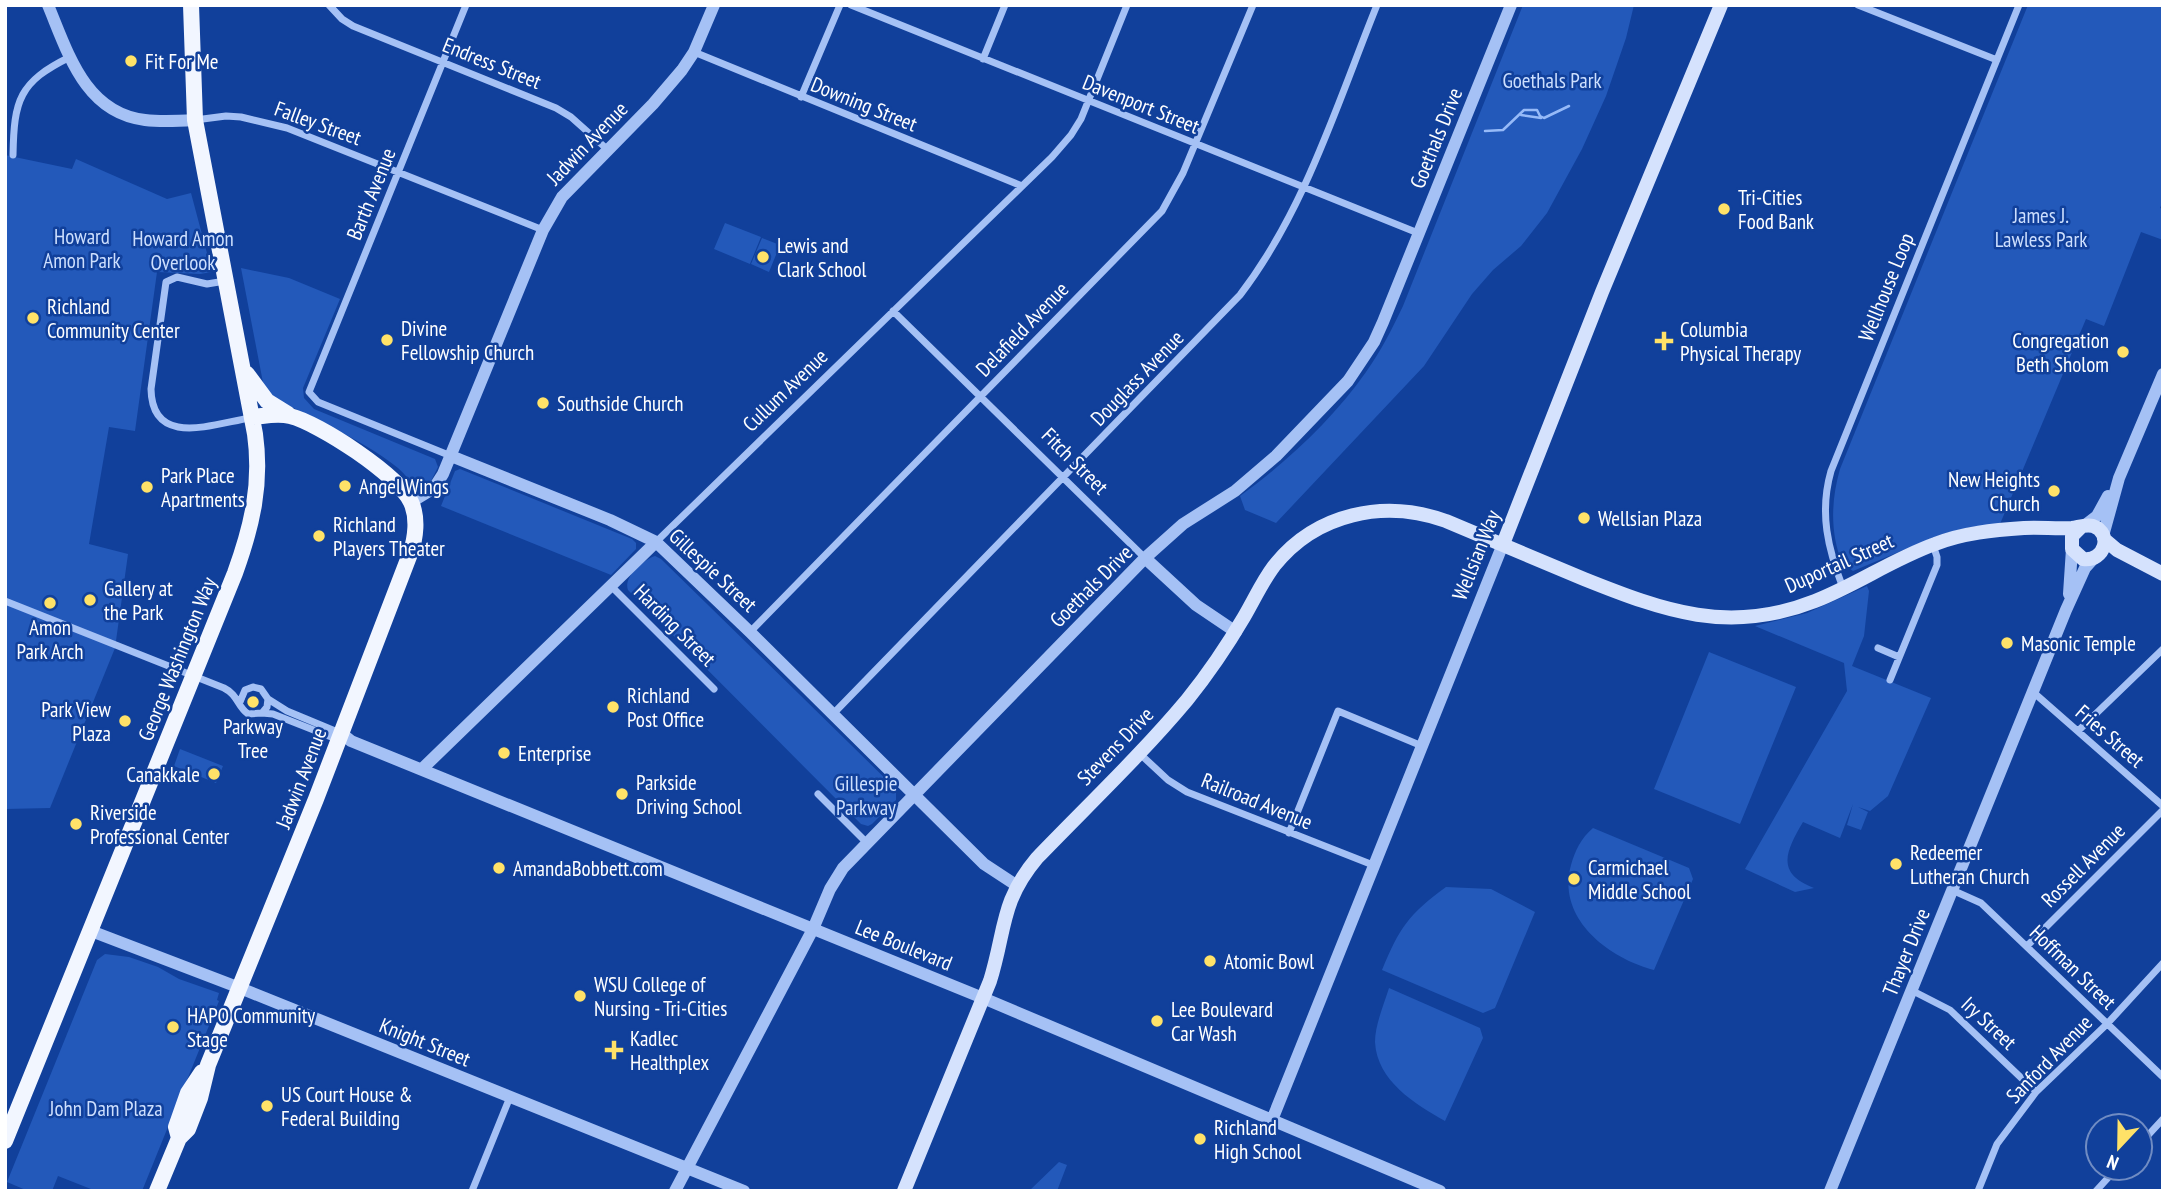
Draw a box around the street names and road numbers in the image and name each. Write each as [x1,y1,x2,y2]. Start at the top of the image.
street label: Endress Street [439,31,545,95]
street label: Davenport Street [1079,68,1204,140]
street label: Downing Street [807,70,921,138]
street label: Goethals Drive [1404,84,1468,192]
street label: Falley Street [271,95,365,151]
street label: Jadwin Avenue [540,96,633,191]
street label: Barth Avenue [340,144,402,244]
street label: Wellhouse Loop [1852,229,1920,345]
street label: Delafield Avenue [970,276,1074,382]
street label: Douglass Avenue [1085,324,1189,432]
street label: Cullum Avenue [737,343,833,437]
street label: Fitch Street [1036,422,1114,500]
street label: Wellsian Way [1446,506,1506,604]
street label: Gillespie Street [663,522,763,618]
street label: Duportail Street [1780,527,1898,599]
street label: Goethals Drive [1044,539,1138,633]
street label: George Washington Way [132,573,222,745]
street label: Harding Street [628,578,722,672]
street label: Fries Street [2070,699,2150,773]
street label: Stevens Drive [1071,701,1159,791]
street label: Jadwin Avenue [269,724,333,833]
street label: Railroad Avenue [1198,767,1316,835]
street label: Rossell Avenue [2035,817,2131,913]
street label: Thayer Drive [1876,904,1936,1000]
street label: Lee Boulevard [852,913,956,977]
street label: Hoffman Street [2024,919,2122,1015]
street label: Iry Street [1956,991,2022,1055]
street label: Sanford Avenue [2000,1009,2098,1109]
street label: Knight Street [376,1012,475,1073]

